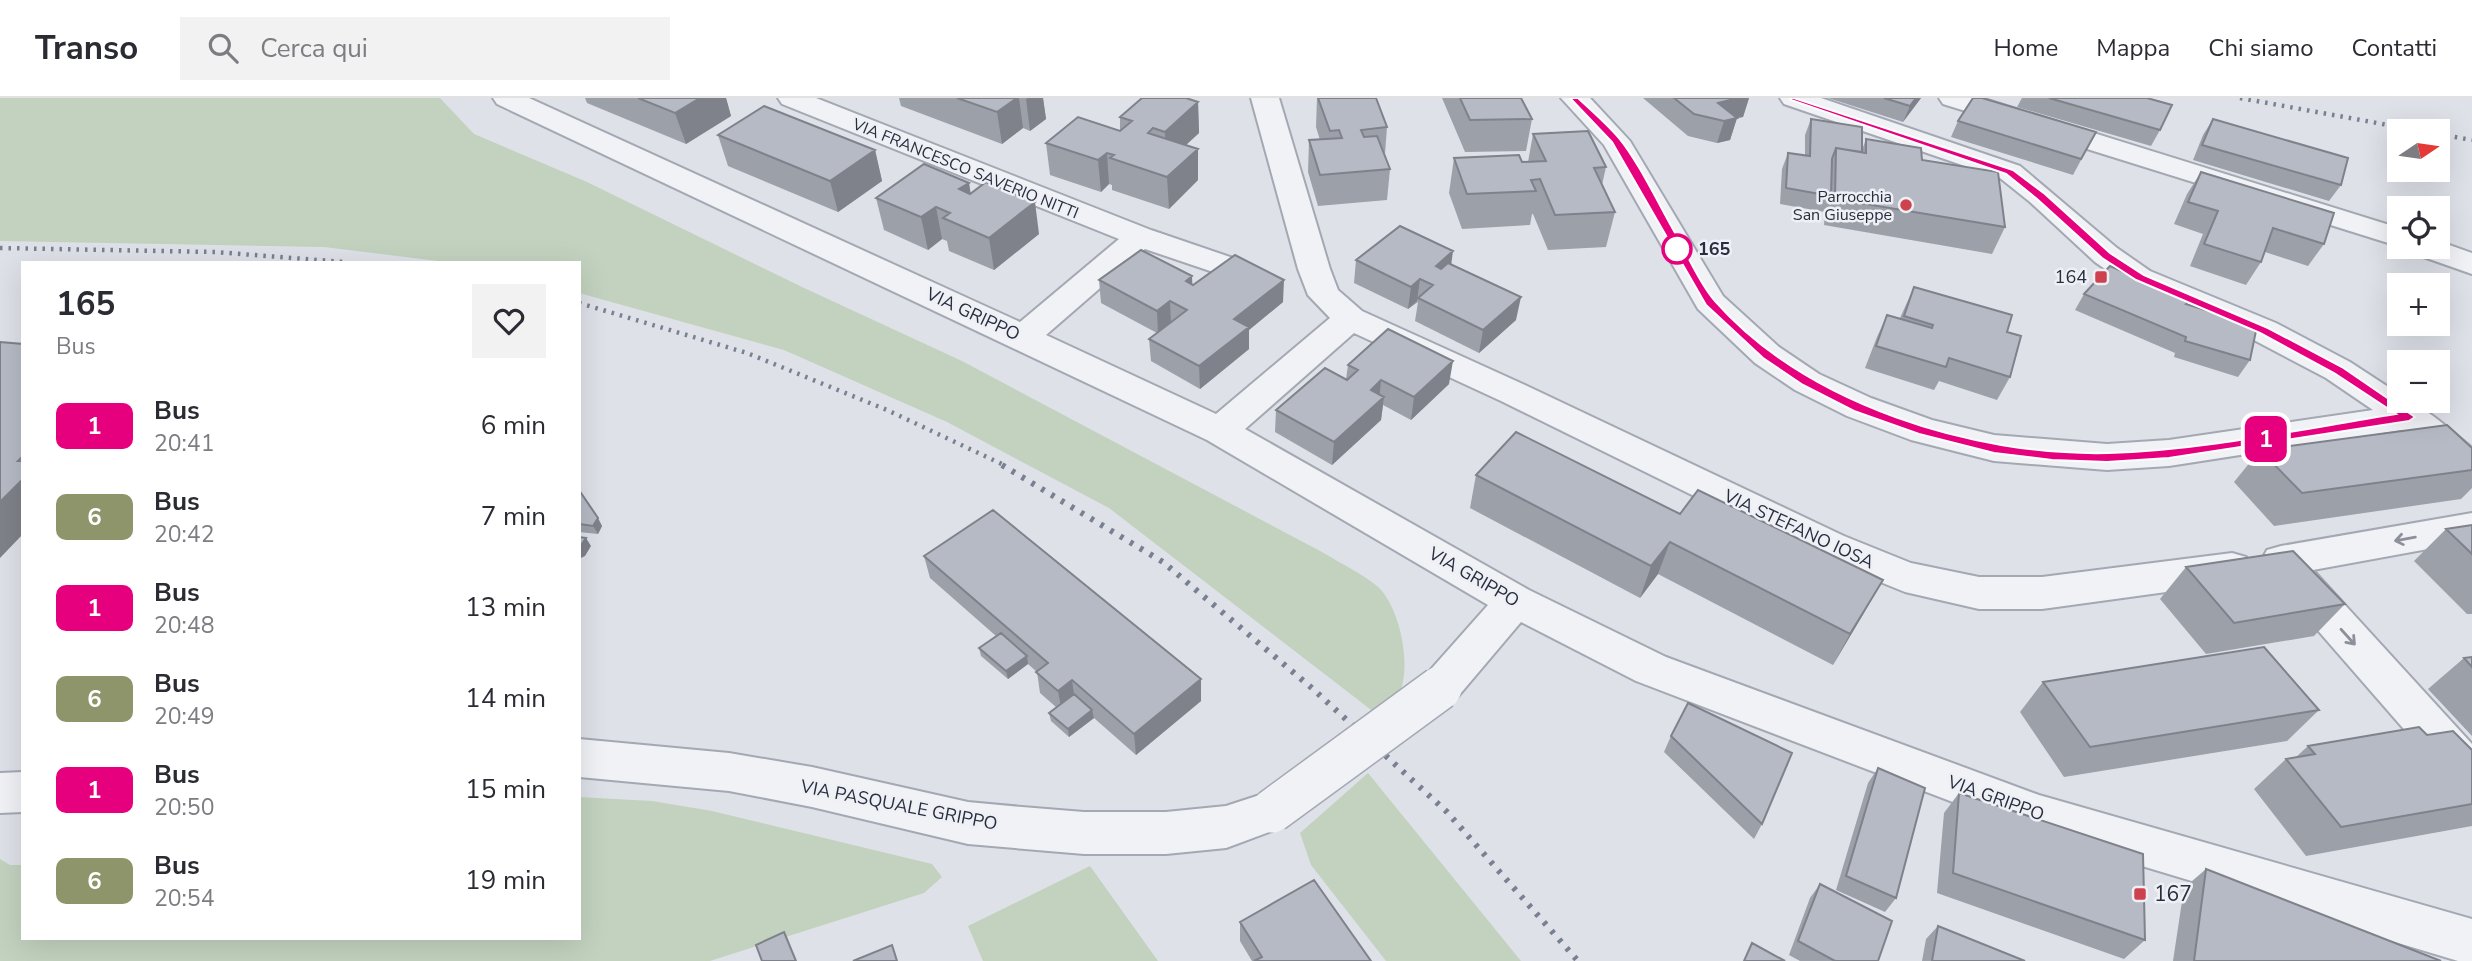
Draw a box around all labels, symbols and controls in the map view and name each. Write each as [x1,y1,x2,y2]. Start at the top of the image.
search box [180,17,670,80]
text: Transo [35,26,138,71]
icon: search [204,29,242,67]
text: Cerca qui [260,31,368,66]
text: Home [1993,32,2058,64]
text: Mappa [2096,32,2170,64]
text: Chi siamo [2208,32,2314,64]
text: Contatti [2352,32,2437,64]
street label: VIA FRANCESCO SAVERIO NITTI [848,113,1082,224]
north arrow [2387,119,2450,182]
map controls [2387,119,2450,413]
place label: Parrocchia San Giuseppe [1793,186,1892,226]
button: locate [2387,196,2450,259]
marker: Parrocchia San Giuseppe [1898,197,1914,213]
marker: 165 [1662,234,1692,264]
place label: 165 [1698,237,1731,261]
place label: 164 [2055,265,2087,289]
marker: 164 [2093,269,2109,285]
button: + [2387,273,2450,336]
street label: VIA GRIPPO [921,281,1024,346]
text: 165 [56,282,115,327]
button: heart [472,284,546,358]
text: Bus [56,331,96,362]
button: − [2387,350,2450,413]
text: Bus [154,393,200,428]
text: 6 min [481,408,546,443]
text: 1 [87,410,102,442]
line badge: 1 [2243,416,2289,462]
text: 1 [2259,423,2273,455]
text: 20:41 [154,428,214,459]
street label: VIA STEFANO IOSA [1719,483,1878,574]
text: Bus [154,484,200,519]
text: 7 min [481,499,546,534]
text: 6 [87,501,102,533]
text: 20:42 [154,519,214,550]
one-way arrow [2394,533,2417,546]
street label: VIA GRIPPO [1423,541,1524,613]
text: Bus [154,575,200,610]
text: 13 min [465,590,546,625]
text: 1 [87,592,102,624]
text: 20:48 [154,610,214,641]
one-way arrow [2340,628,2357,645]
text: Bus [154,666,200,701]
text: 14 min [465,681,546,716]
text: 6 [87,683,102,715]
text: 20:49 [154,701,214,732]
text: Bus [154,757,200,792]
street label: VIA GRIPPO [1944,769,2048,827]
text: 15 min [465,772,546,807]
text: 1 [87,774,102,806]
street label: VIA PASQUALE GRIPPO [798,774,999,836]
text: 20:50 [154,792,214,823]
text: Bus [154,848,200,883]
text: 19 min [465,863,546,898]
text: 6 [87,865,102,897]
place label: 167 [2154,880,2192,908]
text: 20:54 [154,883,214,914]
marker: 167 [2132,886,2148,902]

